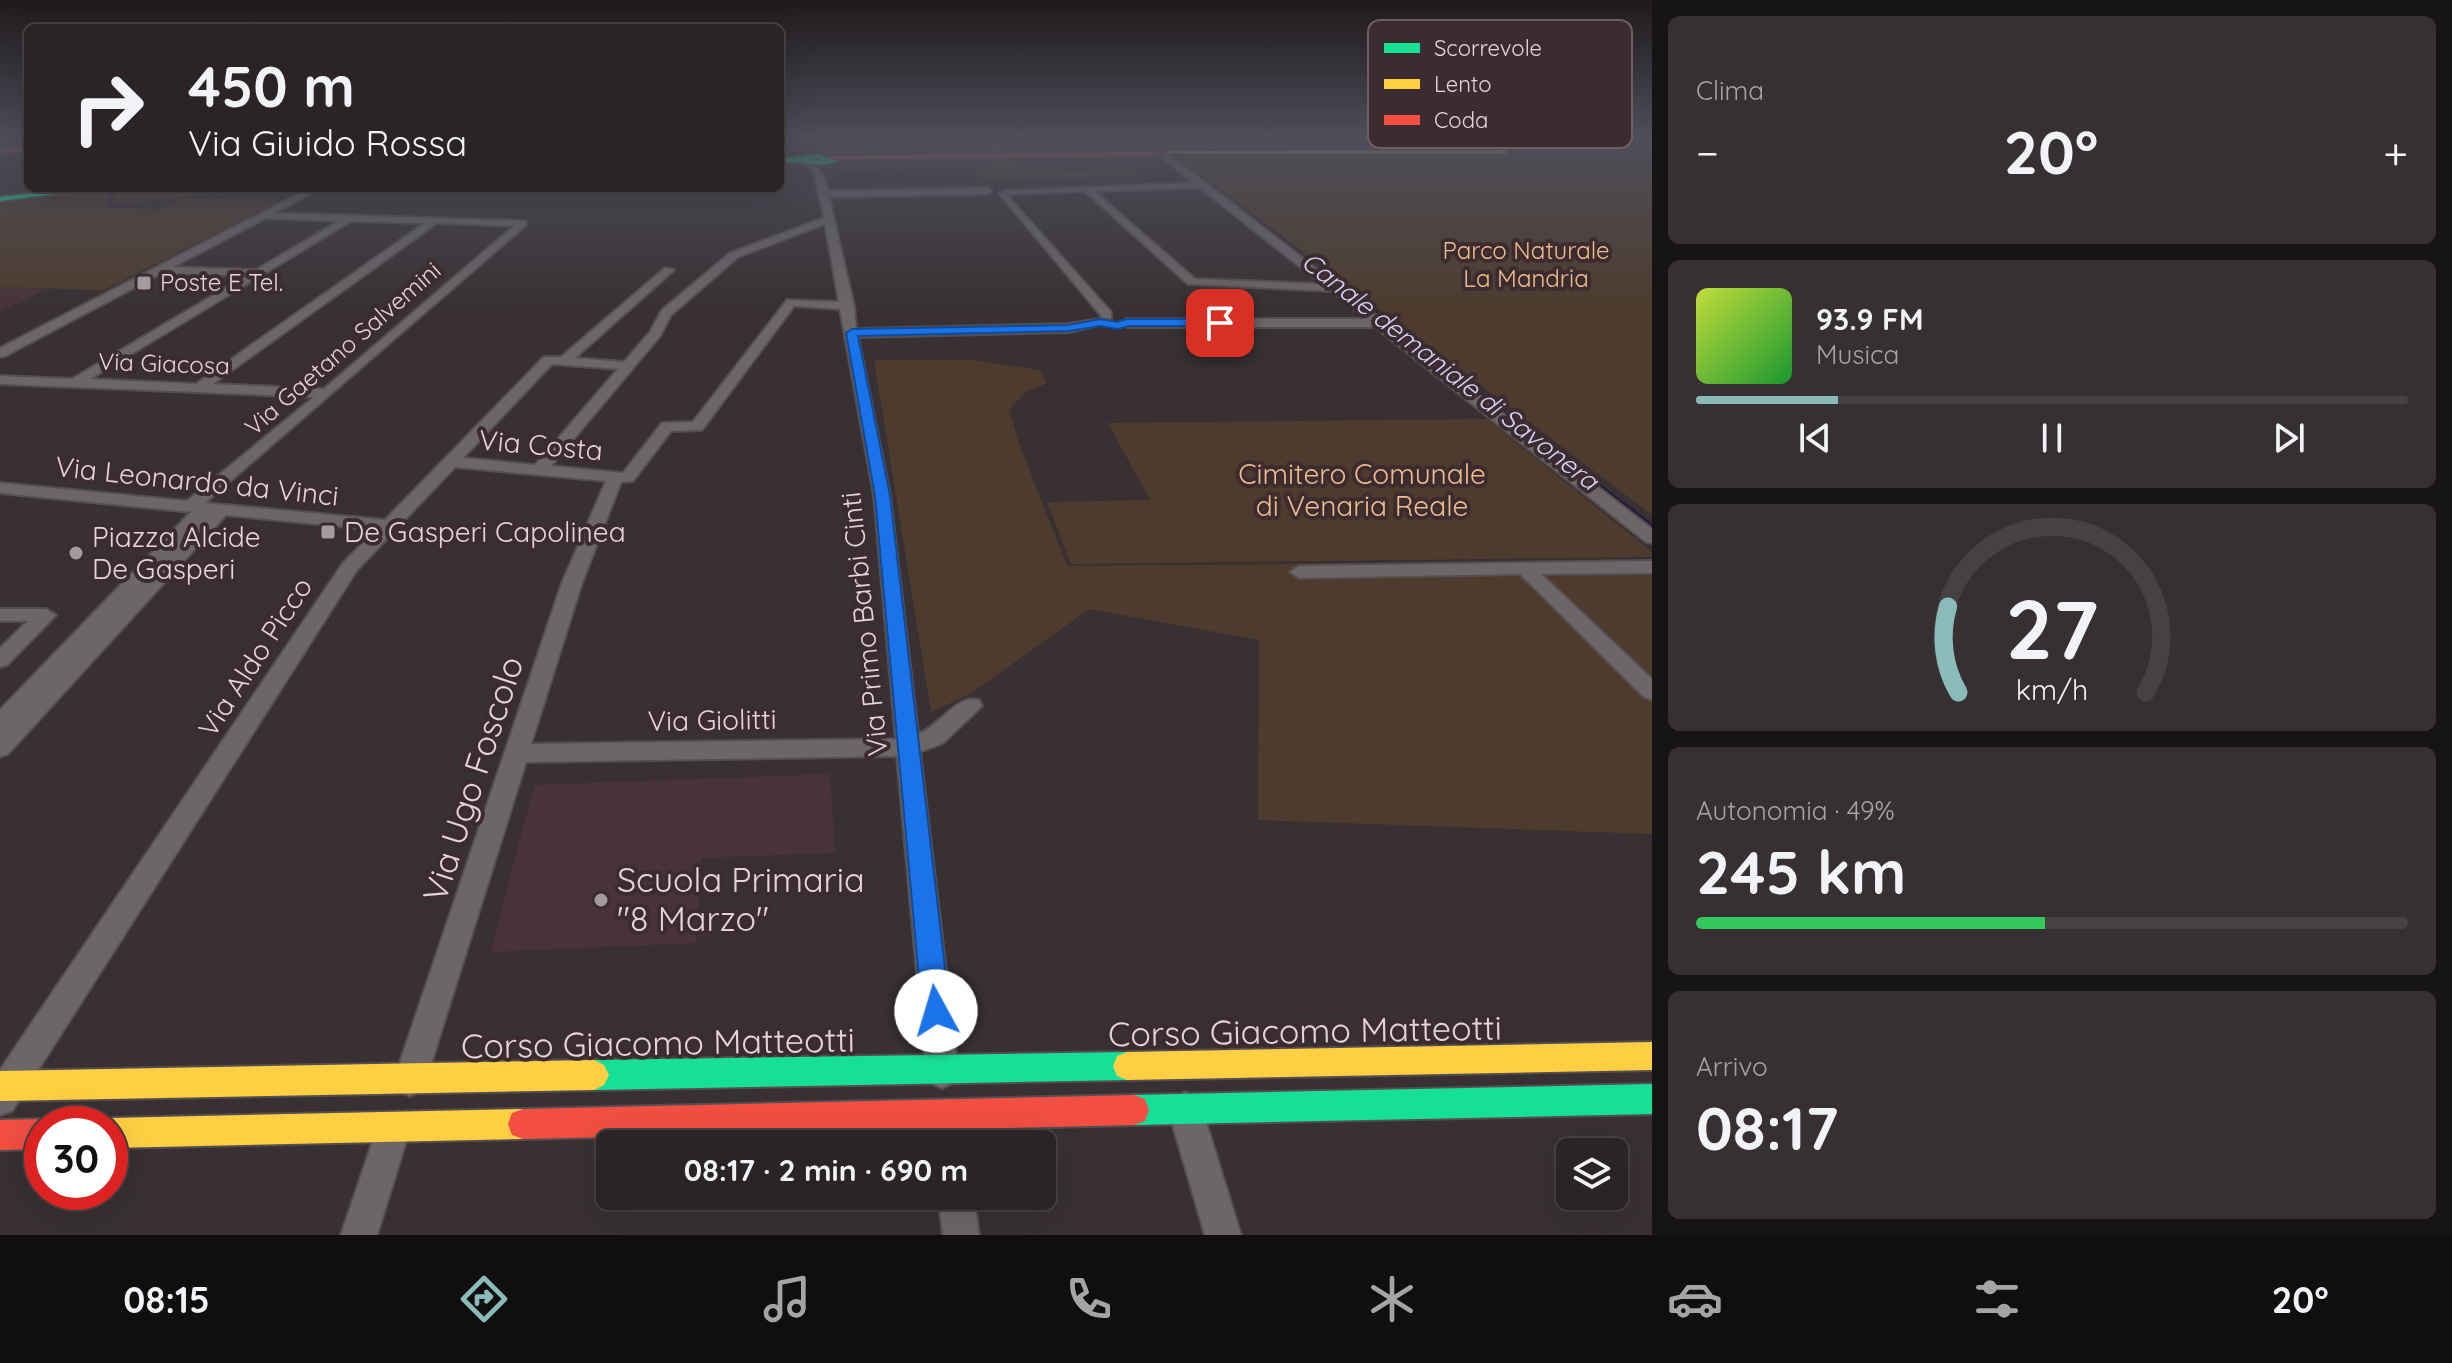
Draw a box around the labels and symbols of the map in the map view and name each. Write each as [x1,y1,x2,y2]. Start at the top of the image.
legend [1368,20,1632,148]
text: Scorrevole [1434,34,1542,62]
text: Lento [1434,70,1492,98]
text: Coda [1434,106,1488,134]
park label: Parco Naturale La Mandria [1442,235,1610,293]
water label: Canale demaniale di Savonera [1295,244,1606,498]
street label: Via Gaetano Salvemini [238,255,447,442]
place label: Poste E Tel. [160,267,283,297]
marker: Poste E Tel. [135,274,153,292]
pin [1186,289,1254,357]
street label: Via Giacosa [98,346,230,380]
street label: Via Costa [478,422,604,467]
street label: Via Leonardo da Vinci [54,448,340,513]
park label: Cimitero Comunale di Venaria Reale [1238,456,1486,523]
street label: Via Primo Barbi Cinti [832,490,895,758]
place label: De Gasperi Capolinea [344,514,626,549]
place label: Piazza Alcide De Gasperi [92,519,261,586]
marker: De Gasperi Capolinea [319,523,337,541]
marker: Piazza Alcide De Gasperi [67,544,85,562]
street label: Via Aldo Picco [190,570,319,743]
street label: Via Ugo Foscolo [413,651,532,907]
street label: Via Giolitti [647,701,777,738]
place label: Scuola Primaria "8 Marzo" [617,858,865,940]
marker: Scuola Primaria "8 Marzo" [592,891,610,909]
position arrow [894,969,978,1053]
street label: Corso Giacomo Matteotti [1108,1006,1502,1055]
street label: Corso Giacomo Matteotti [461,1018,855,1067]
speed limit sign: 30 [24,1106,128,1210]

